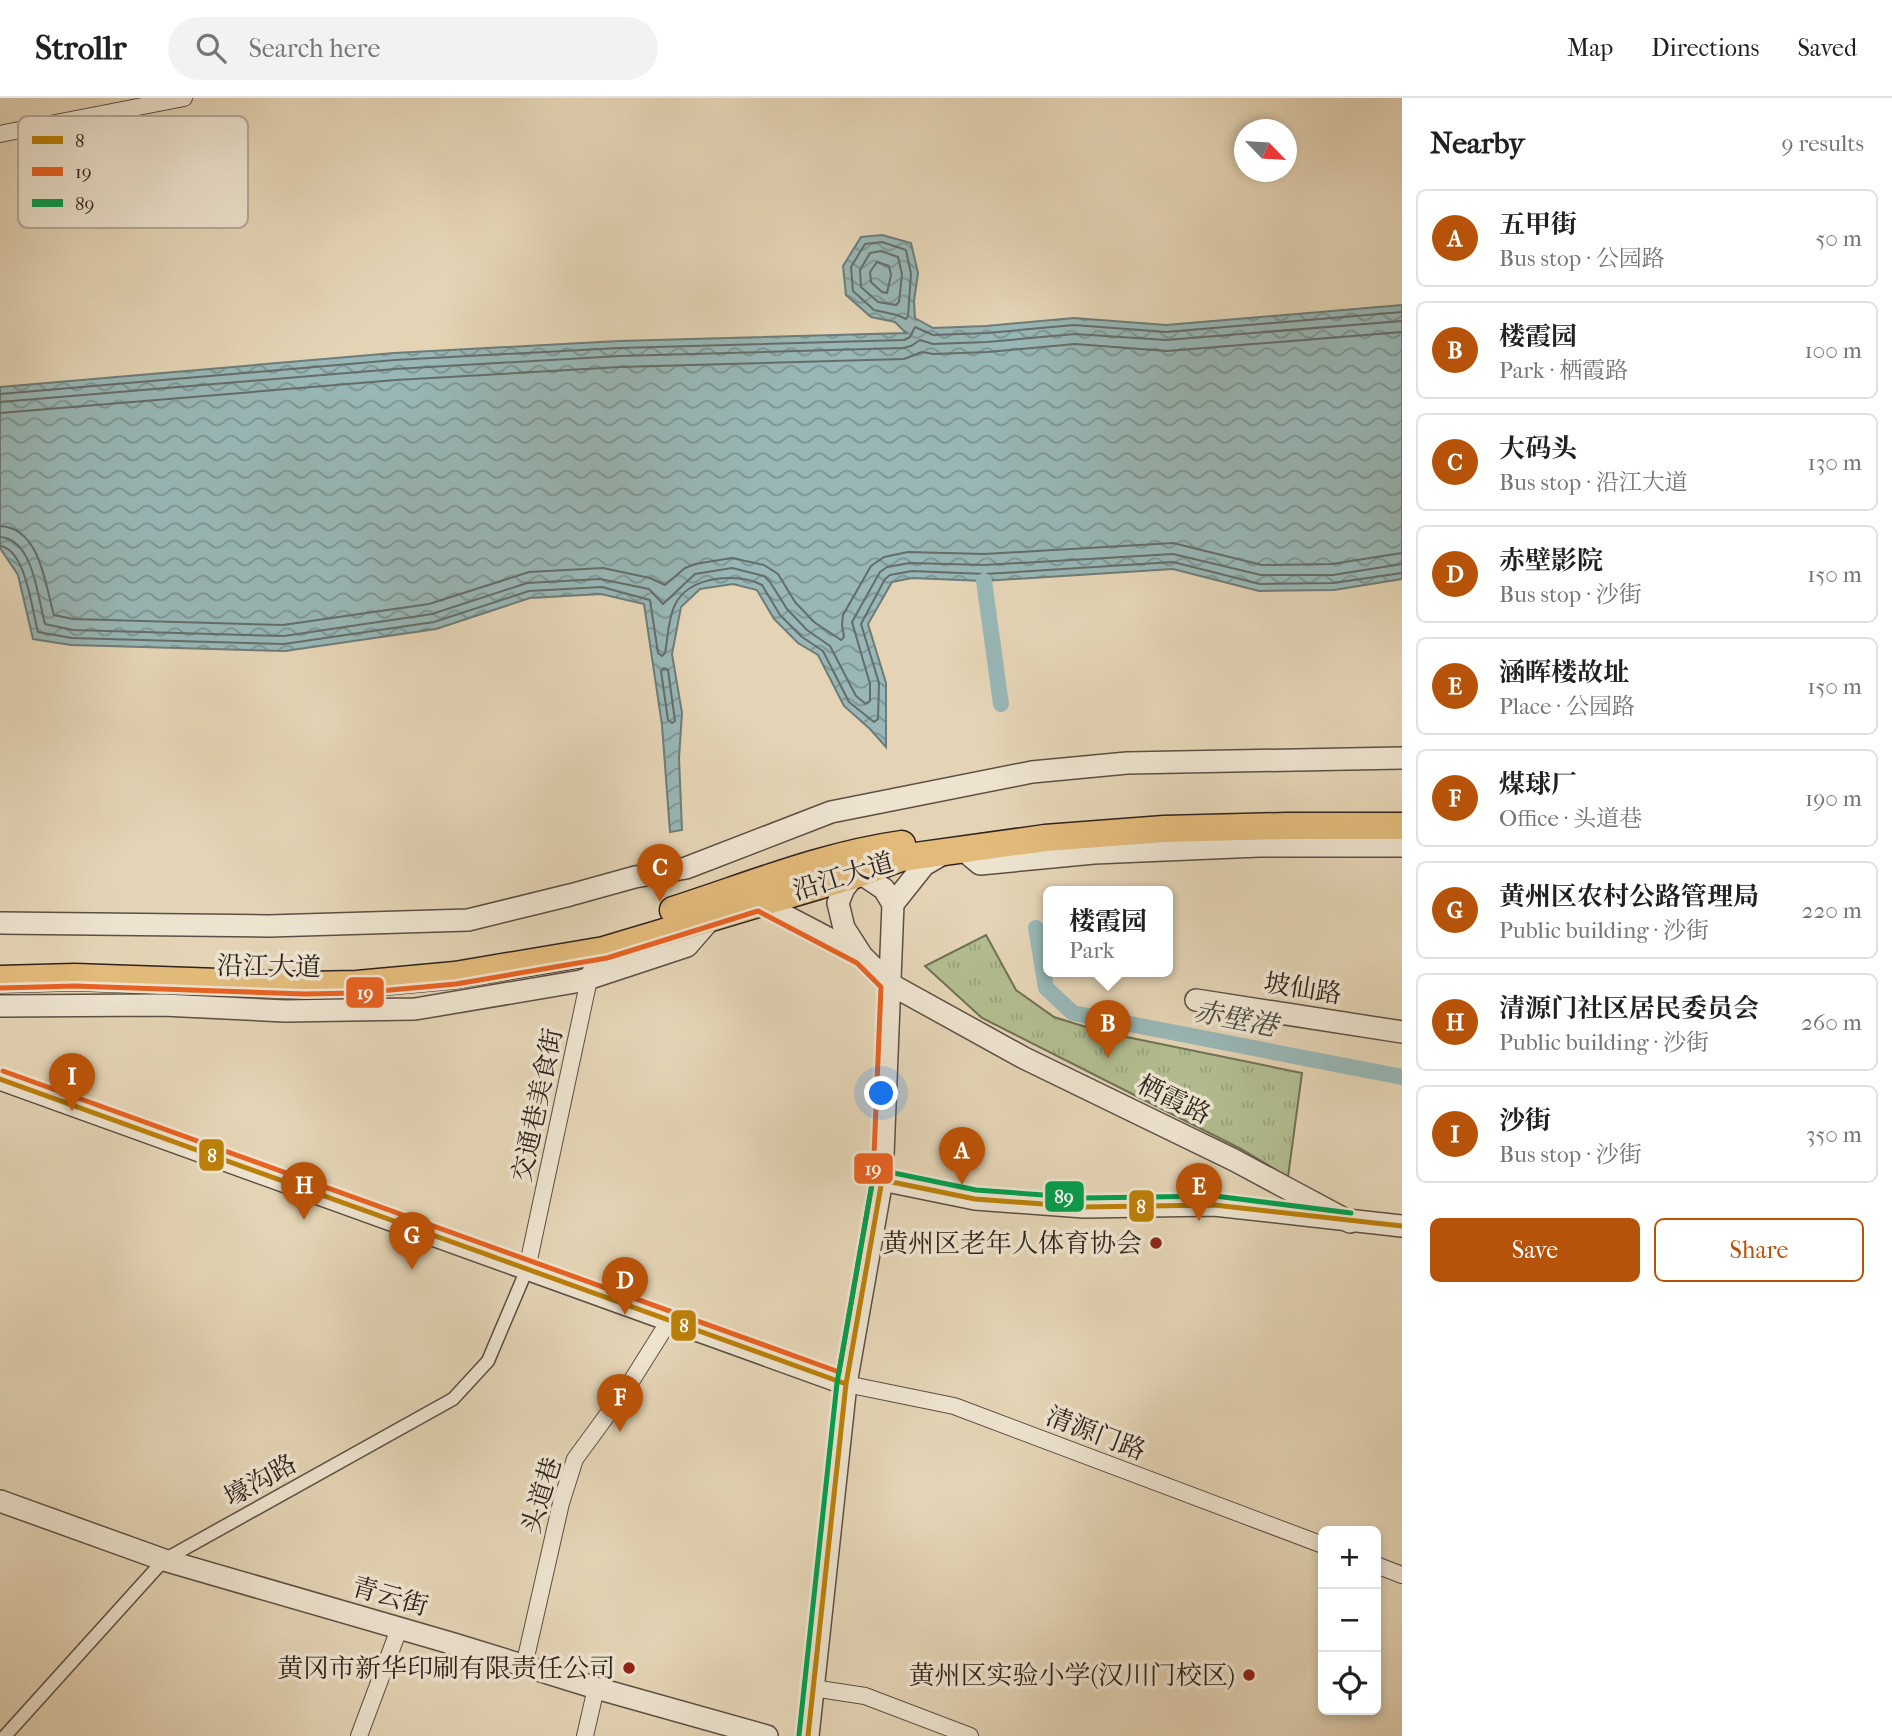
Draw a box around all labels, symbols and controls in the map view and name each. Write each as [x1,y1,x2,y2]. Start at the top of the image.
search box [168,17,658,80]
text: Strollr [35,29,126,68]
icon: search [192,29,230,67]
text: Search here [248,33,380,64]
text: Map [1567,34,1613,62]
text: Directions [1651,34,1759,62]
text: Saved [1797,34,1857,62]
legend [18,116,248,228]
north arrow [1234,119,1297,182]
text: Nearby [1430,126,1525,161]
text: 8 [75,130,85,152]
text: 9 results [1782,130,1864,157]
text: 19 [75,161,92,183]
text: 89 [75,193,95,215]
text: 五甲街 [1499,209,1577,240]
text: A [1448,225,1462,252]
text: 50 m [1815,225,1862,252]
text: Bus stop · 公园路 [1499,245,1665,272]
text: 楼霞园 [1499,321,1577,352]
text: B [1448,337,1462,364]
text: 100 m [1804,337,1862,364]
text: Park · 栖霞路 [1499,357,1628,384]
text: 大码头 [1499,433,1577,464]
text: C [1447,449,1463,476]
text: 130 m [1808,449,1862,476]
text: Bus stop · 沿江大道 [1499,469,1688,496]
text: 赤壁影院 [1499,545,1603,576]
text: D [1446,561,1464,588]
text: 150 m [1807,561,1862,588]
text: Bus stop · 沙街 [1499,581,1642,608]
text: 涵晖楼故址 [1499,657,1629,688]
text: E [1448,673,1462,700]
text: 150 m [1807,673,1862,700]
text: Place · 公园路 [1499,693,1635,720]
text: 煤球厂 [1499,769,1577,800]
text: F [1449,785,1461,812]
text: 190 m [1805,785,1862,812]
text: Office · 头道巷 [1499,805,1642,832]
pin: C [637,844,683,902]
street label: 沿江大道 [789,846,897,907]
text: 黄州区农村公路管理局 [1499,881,1759,912]
popup [1043,886,1173,977]
text: G [1447,897,1463,924]
text: 220 m [1802,897,1862,924]
text: 楼霞园 [1069,906,1147,937]
text: Public building · 沙街 [1499,917,1709,944]
text: Park [1069,937,1115,964]
street label: 沿江大道 [217,950,321,983]
street label: 坡仙路 [1262,967,1344,1010]
line badge: 19 [345,976,385,1009]
text: 19 [357,982,373,1004]
text: 清源门社区居民委员会 [1499,993,1759,1024]
water label: 赤壁港 [1192,994,1284,1043]
pin: B [1085,1000,1131,1058]
text: H [1446,1009,1464,1036]
text: 260 m [1801,1009,1862,1036]
street label: 交通巷美食街 [506,1026,569,1185]
text: Public building · 沙街 [1499,1029,1709,1056]
pin: I [49,1053,95,1111]
street label: 栖霞路 [1132,1068,1216,1130]
your location [864,1076,898,1110]
text: 沙街 [1499,1105,1551,1136]
text: I [1451,1121,1459,1148]
text: 350 m [1806,1121,1862,1148]
pin: A [939,1127,985,1185]
line badge: 8 [198,1138,225,1172]
text: Bus stop · 沙街 [1499,1141,1642,1168]
text: 8 [207,1145,217,1167]
line badge: 19 [853,1152,894,1185]
text: 19 [865,1158,881,1180]
pin: H [281,1162,327,1220]
pin: E [1176,1163,1222,1221]
line badge: 89 [1044,1180,1085,1213]
text: 89 [1054,1186,1074,1208]
line badge: 8 [1128,1189,1155,1223]
text: 8 [1136,1196,1146,1218]
pin: G [389,1212,435,1270]
button: Save [1430,1218,1640,1282]
button: Share [1654,1218,1864,1282]
place label: 黄州区老年人体育协会 [882,1228,1142,1259]
marker: 黄州区老年人体育协会 [1148,1235,1164,1251]
pin: D [602,1257,648,1315]
line badge: 8 [670,1309,697,1342]
text: 8 [679,1315,689,1337]
pin: F [597,1374,643,1432]
street label: 清源门路 [1042,1400,1150,1467]
street label: 壕沟路 [219,1448,302,1513]
street label: 头道巷 [515,1453,568,1537]
map controls [1318,1526,1381,1715]
button: + [1318,1526,1381,1589]
street label: 青云街 [348,1571,432,1622]
button: − [1318,1589,1381,1652]
button: locate [1318,1652,1381,1715]
place label: 黄冈市新华印刷有限责任公司 [277,1653,615,1684]
marker: 黄冈市新华印刷有限责任公司 [621,1660,637,1676]
place label: 黄州区实验小学(汉川门校区) [909,1660,1235,1691]
marker: 黄州区实验小学(汉川门校区) [1241,1667,1257,1683]

